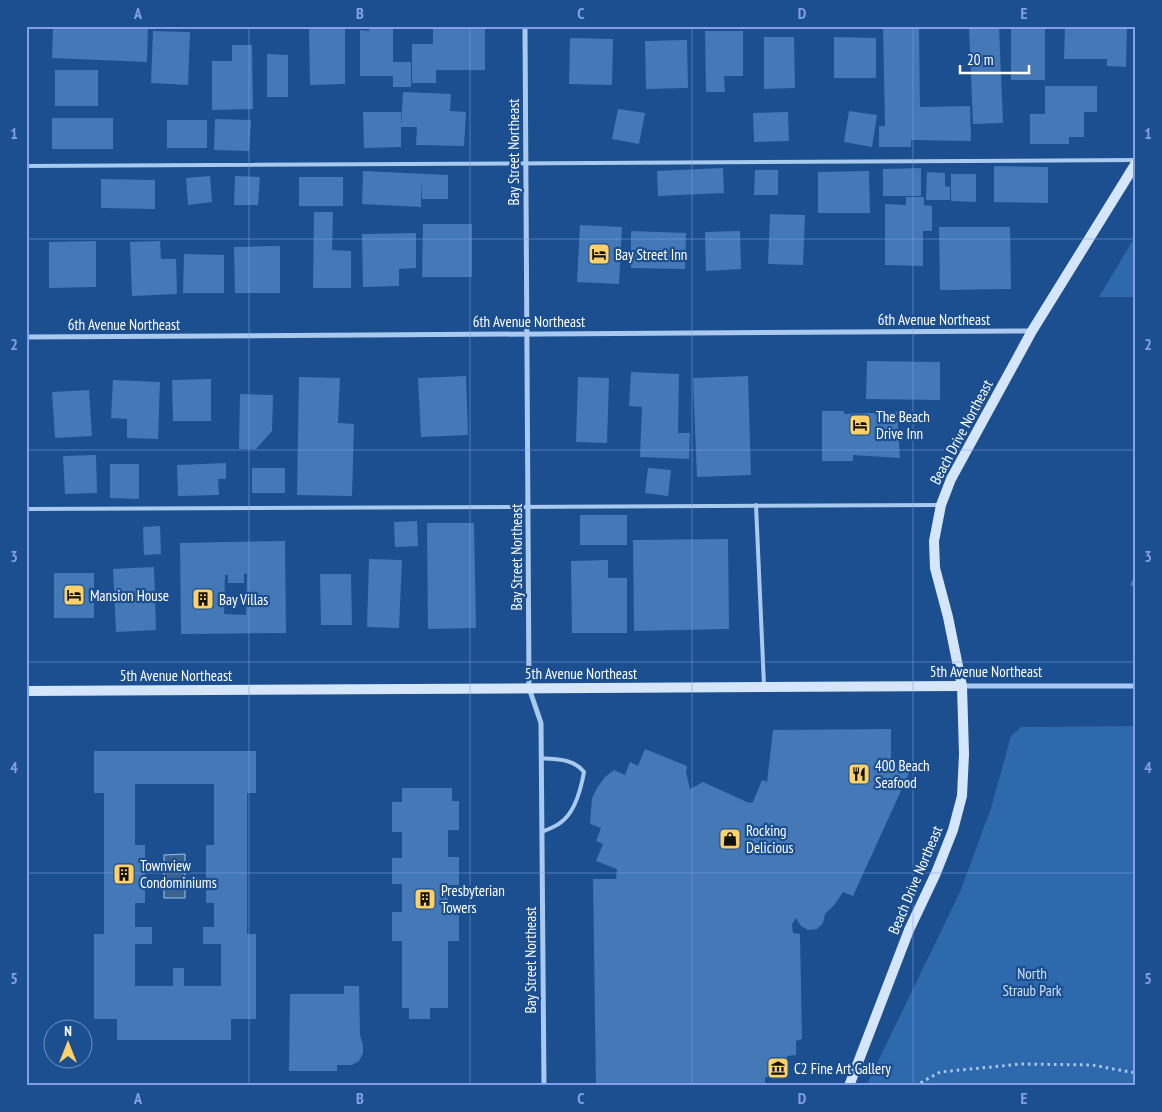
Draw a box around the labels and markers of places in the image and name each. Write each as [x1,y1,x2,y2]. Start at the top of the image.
hotel icon: Bay Street Inn [587,242,611,266]
place label: Bay Street Inn [615,245,687,264]
place label: The Beach Drive Inn [876,407,930,443]
hotel icon: The Beach Drive Inn [848,413,872,437]
hotel icon: Mansion House [62,583,86,607]
place label: Mansion House [90,586,169,605]
building icon: Bay Villas [191,587,215,611]
place label: Bay Villas [219,590,268,609]
place label: 400 Beach Seafood [875,756,930,792]
restaurant icon: 400 Beach Seafood [847,762,871,786]
place label: Rocking Delicious [746,821,793,857]
shop icon: Rocking Delicious [718,827,742,851]
place label: Townview Condominiums [140,856,217,892]
building icon: Townview Condominiums [112,862,136,886]
place label: Presbyterian Towers [441,881,505,917]
building icon: Presbyterian Towers [413,887,437,911]
museum icon: C2 Fine Art Gallery [766,1056,790,1080]
place label: C2 Fine Art Gallery [794,1059,891,1078]

